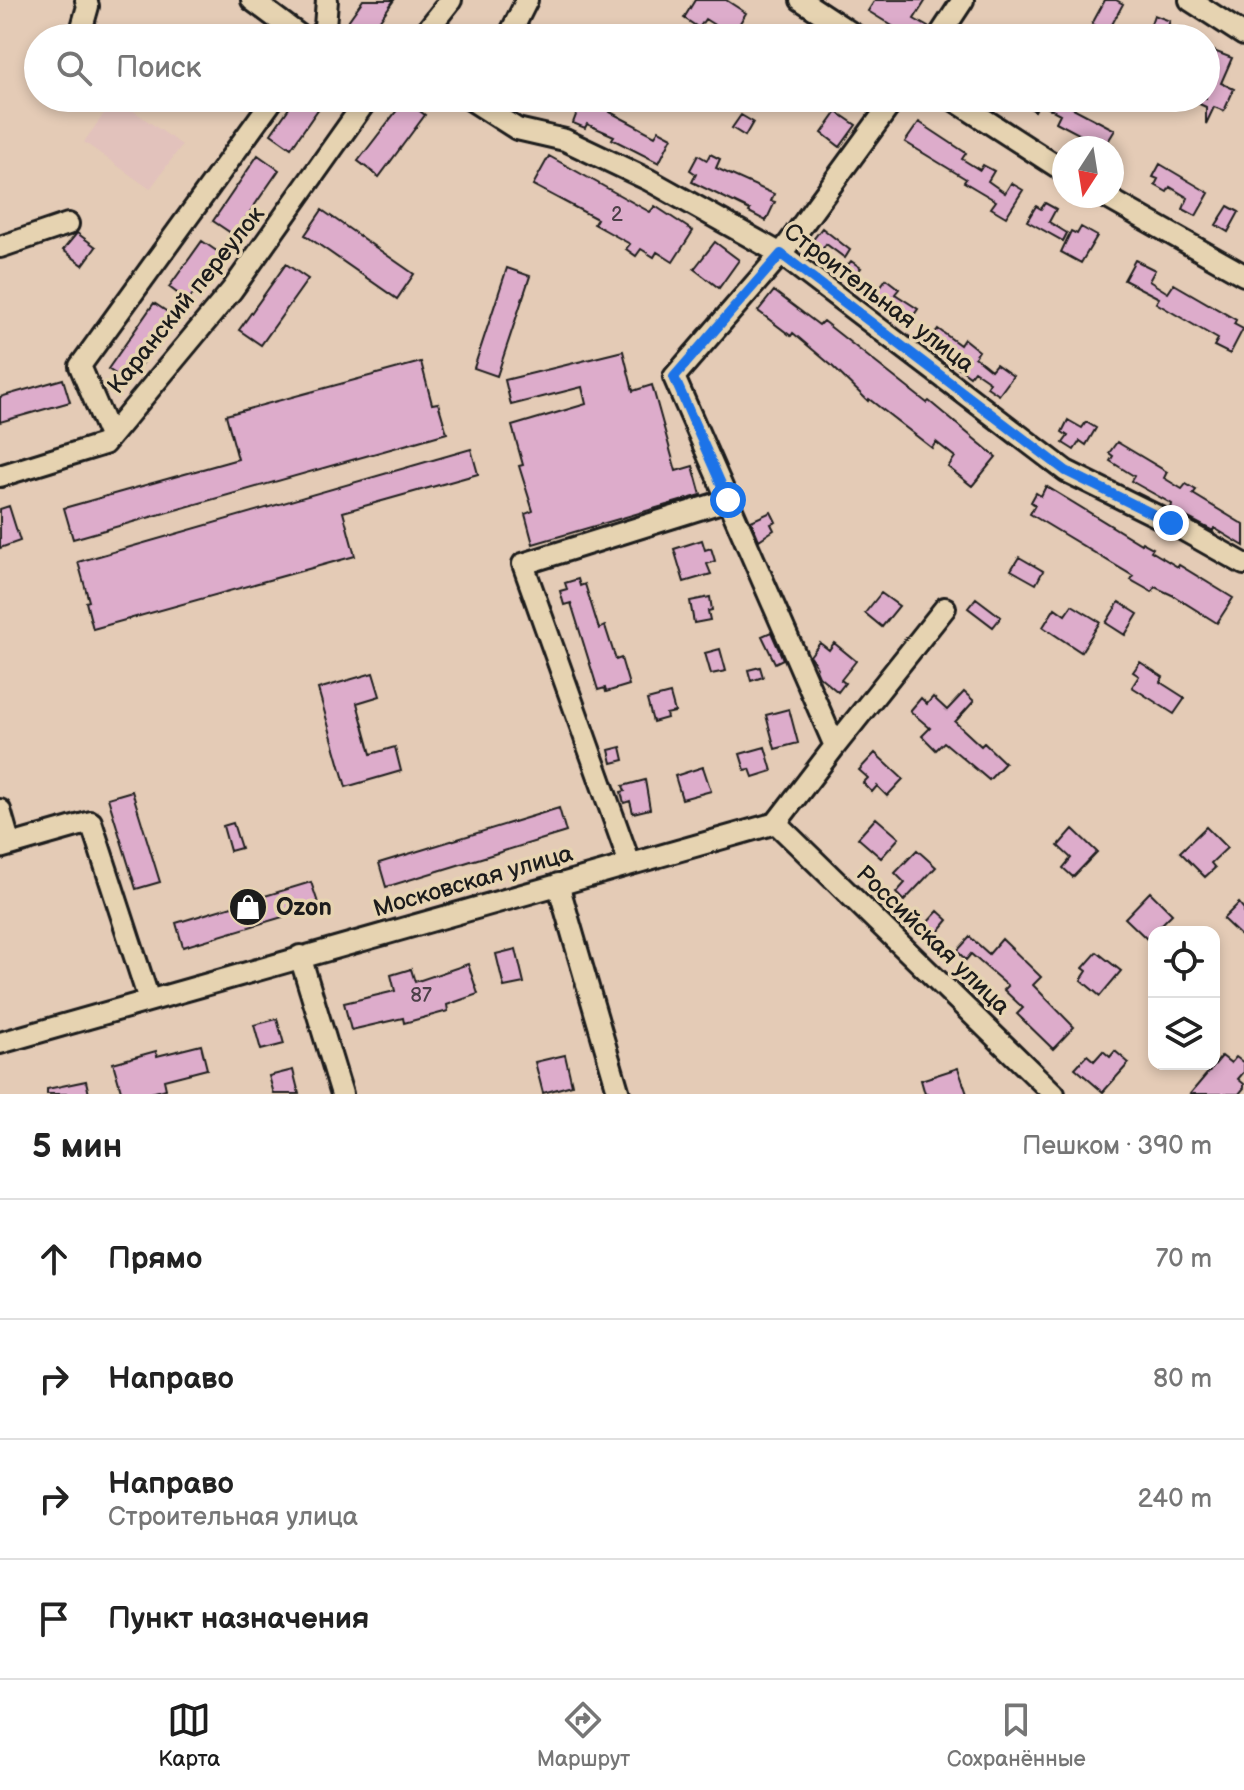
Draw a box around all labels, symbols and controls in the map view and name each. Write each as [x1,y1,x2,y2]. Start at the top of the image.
search box [24,24,1220,112]
icon: search [52,46,96,90]
text: Поиск [116,50,202,86]
north arrow [1052,136,1124,208]
street label: Каранский переулок [101,200,271,400]
house number: 2 [611,203,623,227]
street label: Строительная улица [778,217,980,379]
route start [710,482,746,518]
route end [1153,505,1189,541]
street label: Московская улица [370,839,576,923]
street label: Российская улица [850,859,1016,1021]
shop icon: Ozon [227,886,269,928]
place label: Ozon [276,893,332,922]
map controls [1148,926,1220,1070]
button: locate [1148,926,1220,998]
house number: 87 [410,984,432,1008]
button: layers [1148,998,1220,1070]
text: 5 мин [32,1126,122,1167]
text: Пешком · 390 m [1022,1131,1212,1162]
icon: ahead [32,1237,76,1281]
text: Прямо [108,1241,202,1277]
text: 70 m [1155,1244,1212,1275]
icon: right [32,1357,76,1401]
text: Направо [108,1361,234,1397]
text: 80 m [1153,1364,1212,1395]
text: Направо [108,1466,234,1502]
icon: right [32,1477,76,1521]
text: 240 m [1137,1484,1212,1515]
text: Строительная улица [108,1502,358,1533]
icon: arrive [32,1597,76,1641]
text: Пункт назначения [108,1601,369,1637]
tab: Карта [158,1698,220,1773]
tab: Маршрут [537,1698,630,1773]
tab: Сохранённые [947,1698,1086,1773]

